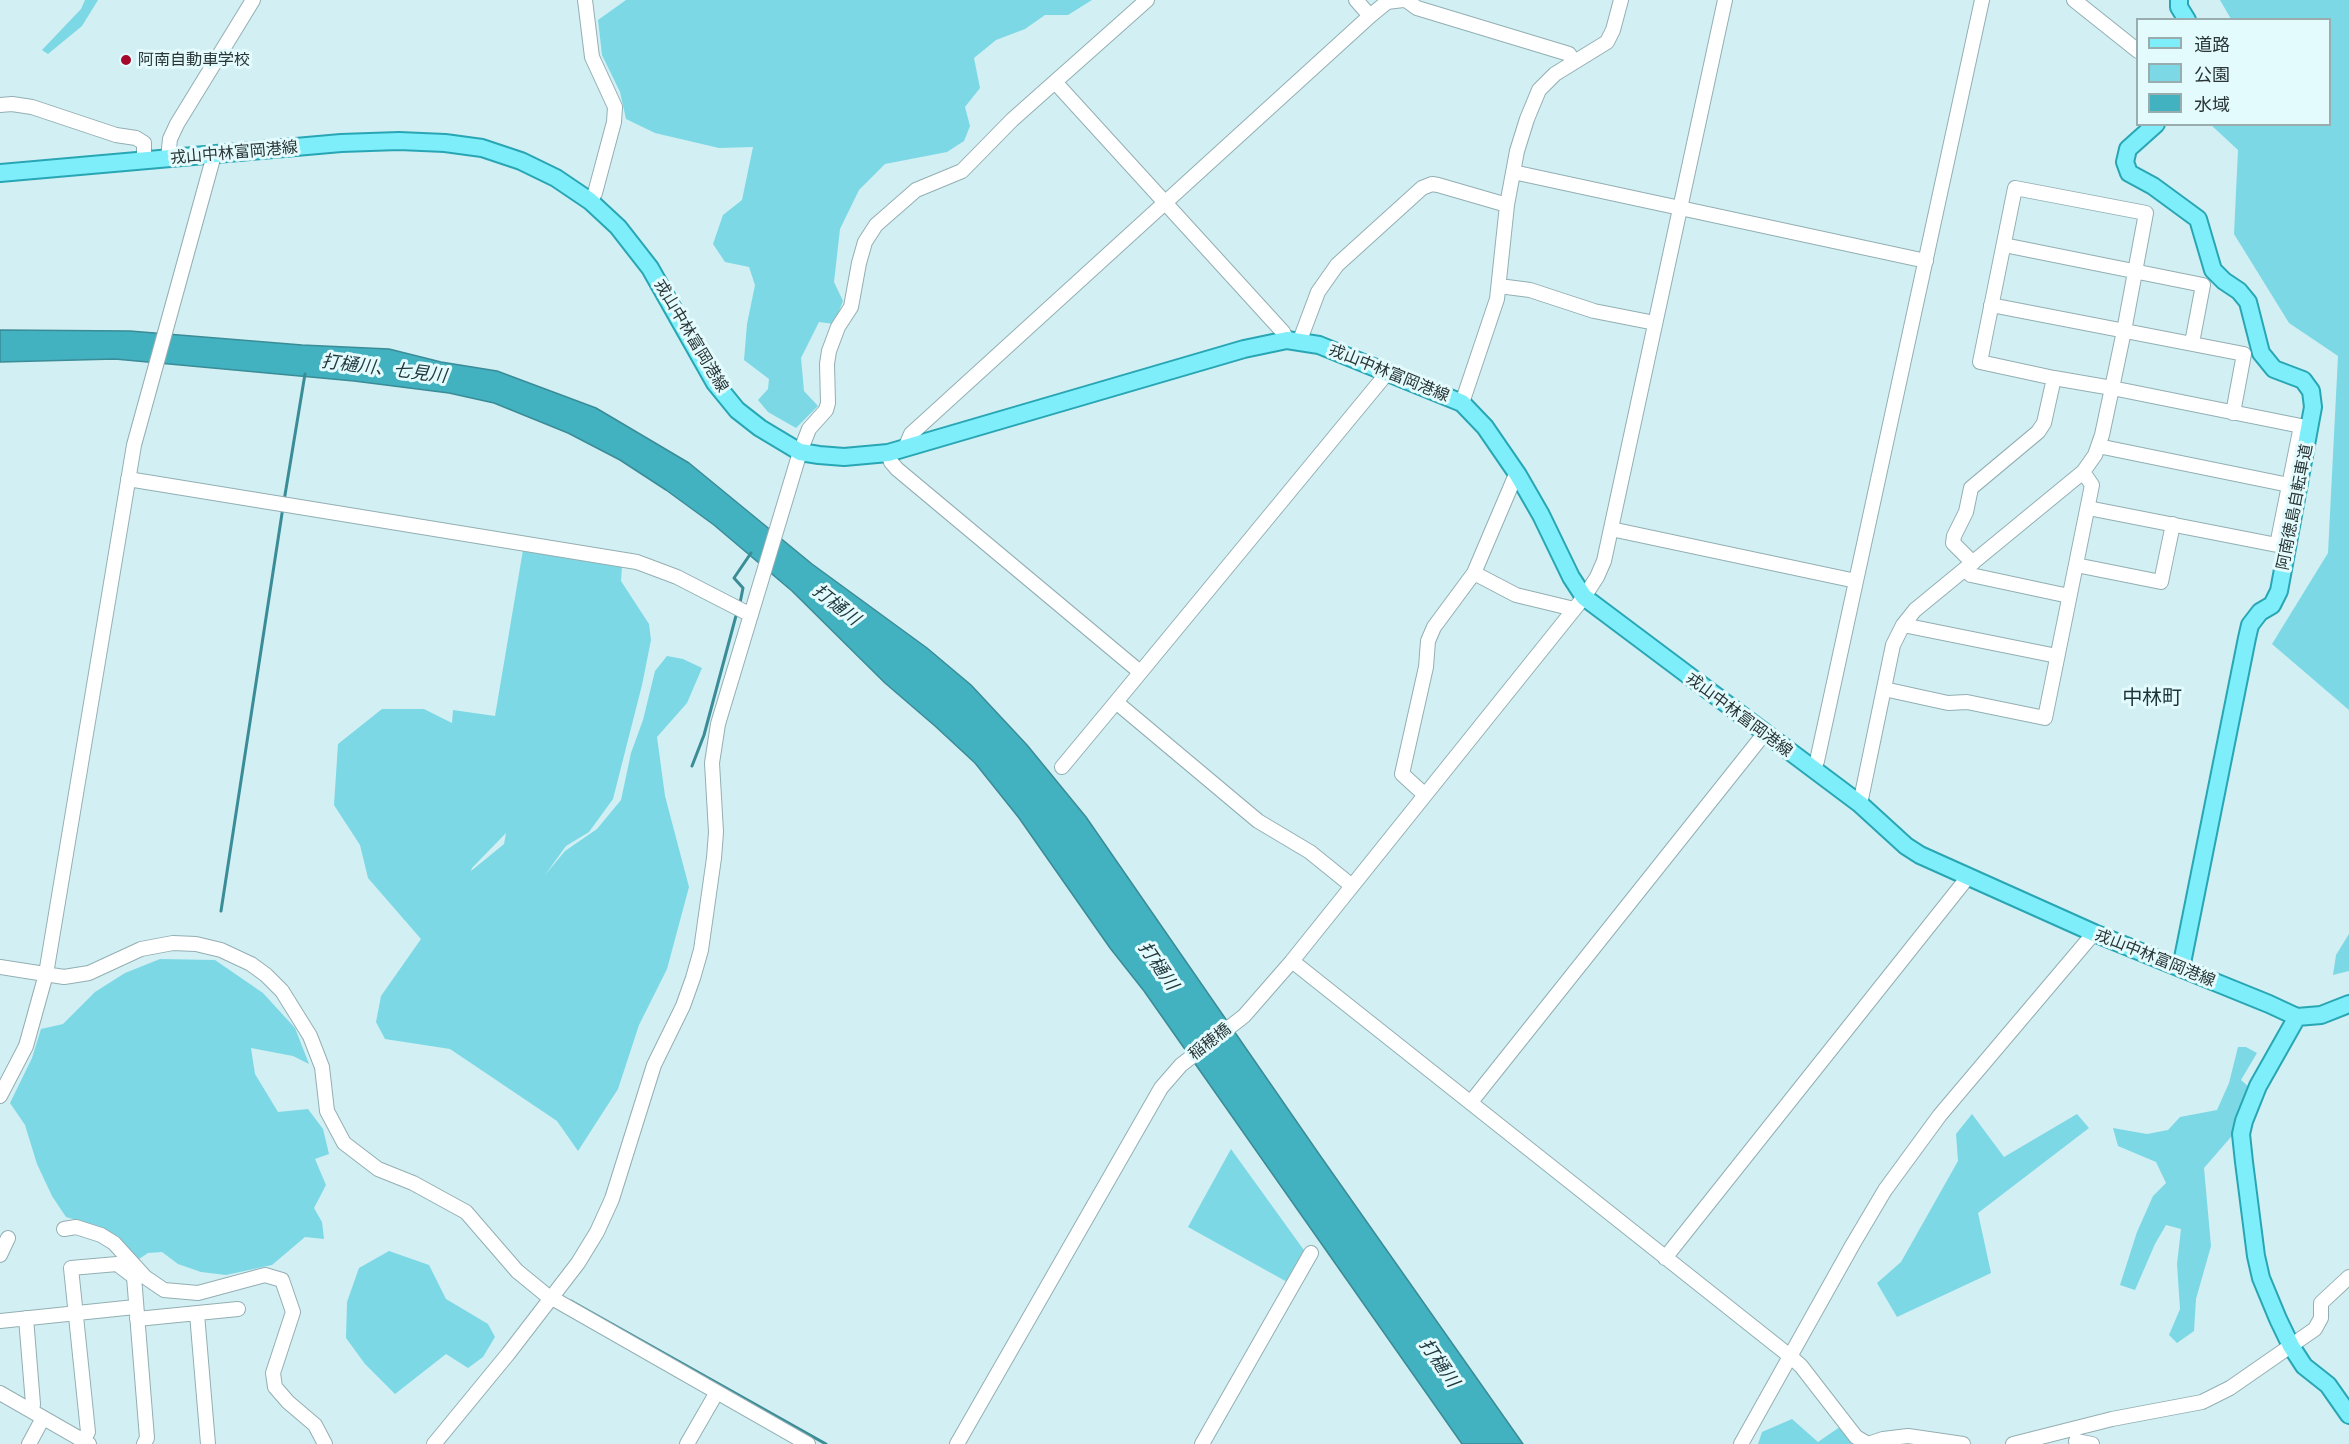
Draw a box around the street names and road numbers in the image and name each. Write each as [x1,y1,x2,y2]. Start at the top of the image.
street label: 戎山中林富岡港線 [169,138,299,168]
street label: 戎山中林富岡港線 [650,276,732,396]
street label: 戎山中林富岡港線 [1326,340,1452,406]
street label: 阿南徳島自転車道 [2273,442,2317,572]
street label: 戎山中林富岡港線 [1682,669,1796,761]
street label: 戎山中林富岡港線 [2092,925,2218,991]
street label: 稲穂橋 [1185,1020,1235,1064]

